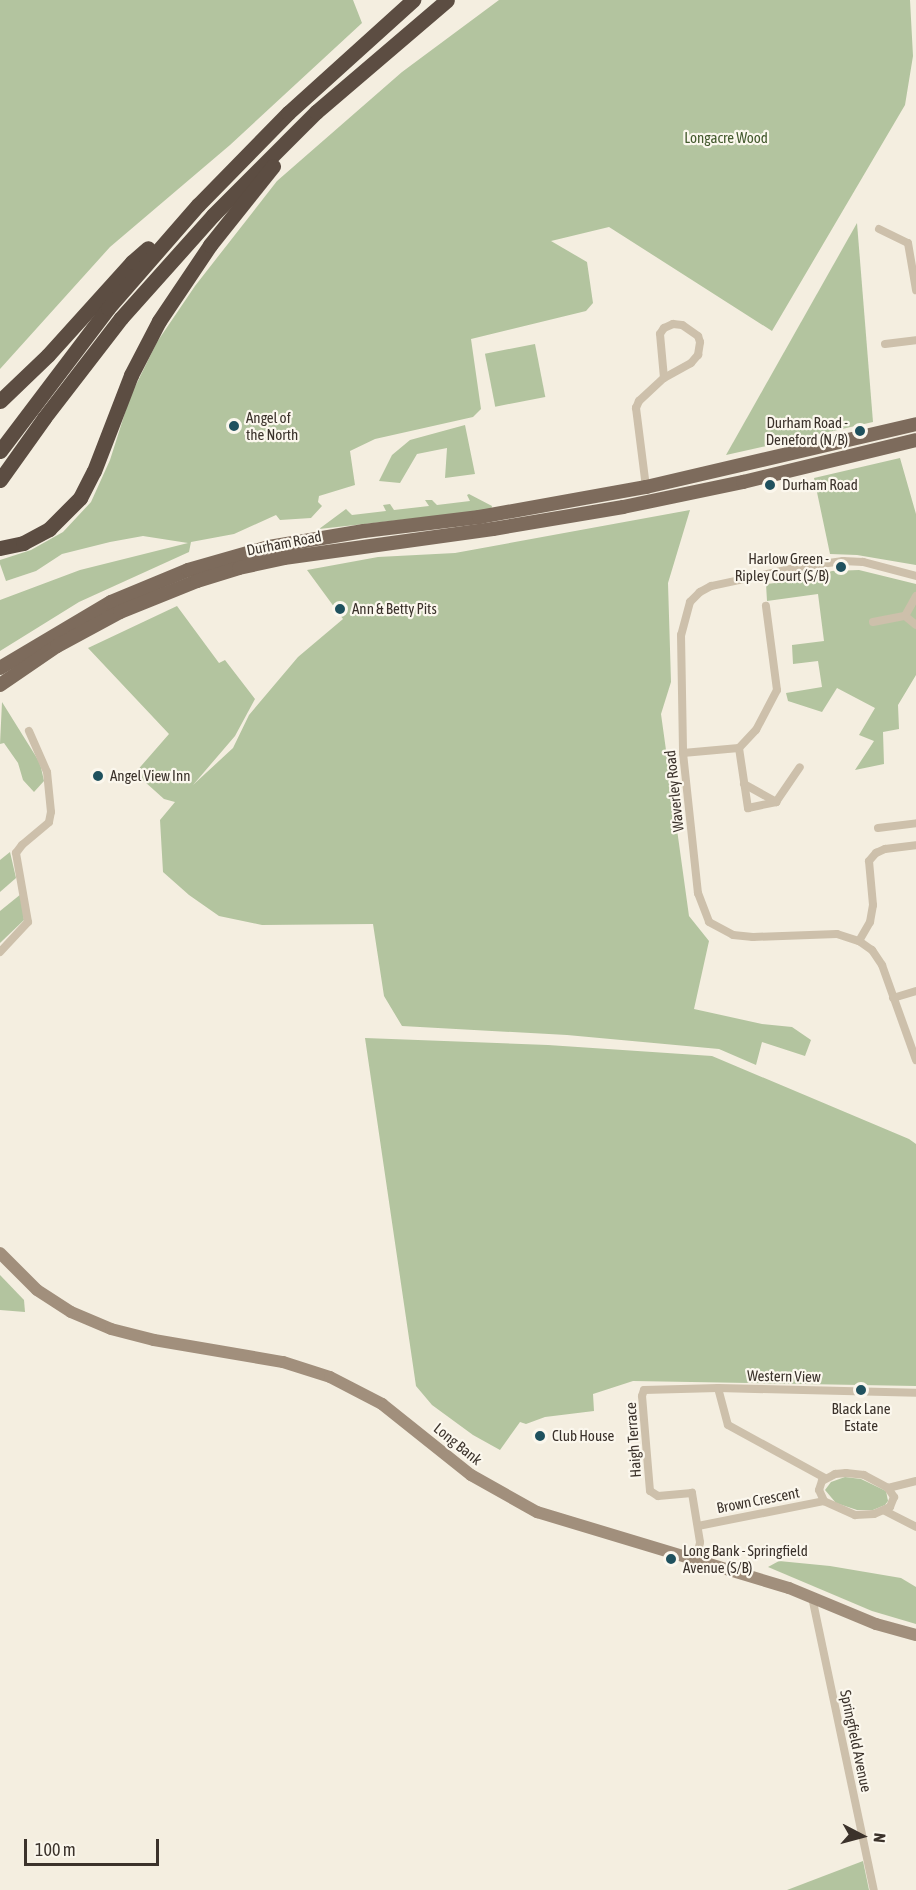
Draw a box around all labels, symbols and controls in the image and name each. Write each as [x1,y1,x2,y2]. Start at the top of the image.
park label: Longacre Wood [684,129,768,147]
place label: Angel of the North [246,408,298,443]
place label: Durham Road - Deneford (N/B) [766,413,848,448]
marker: Angel of the North [227,419,241,433]
marker: Durham Road - Deneford (N/B) [853,424,867,438]
place label: Durham Road [782,476,858,494]
marker: Durham Road [763,478,777,492]
street label: Durham Road [245,527,323,559]
place label: Harlow Green - Ripley Court (S/B) [735,549,829,584]
marker: Harlow Green - Ripley Court (S/B) [834,560,848,574]
place label: Ann & Betty Pits [352,600,437,618]
marker: Ann & Betty Pits [333,602,347,616]
street label: Waverley Road [661,749,687,833]
place label: Angel View Inn [110,767,190,785]
marker: Angel View Inn [91,769,105,783]
street label: Western View [747,1366,821,1386]
marker: Black Lane Estate [854,1383,868,1397]
place label: Black Lane Estate [831,1399,891,1434]
street label: Haigh Terrace [621,1402,645,1478]
street label: Long Bank [430,1419,486,1469]
place label: Club House [552,1427,614,1445]
marker: Club House [533,1429,547,1443]
street label: Brown Crescent [715,1483,801,1517]
place label: Long Bank - Springfield Avenue (S/B) [683,1541,808,1576]
marker: Long Bank - Springfield Avenue (S/B) [664,1552,678,1566]
street label: Springfield Avenue [836,1688,876,1794]
north arrow [832,1806,892,1866]
scale bar [27,1827,162,1865]
text: N [870,1832,889,1844]
text: 100 m [35,1839,76,1860]

